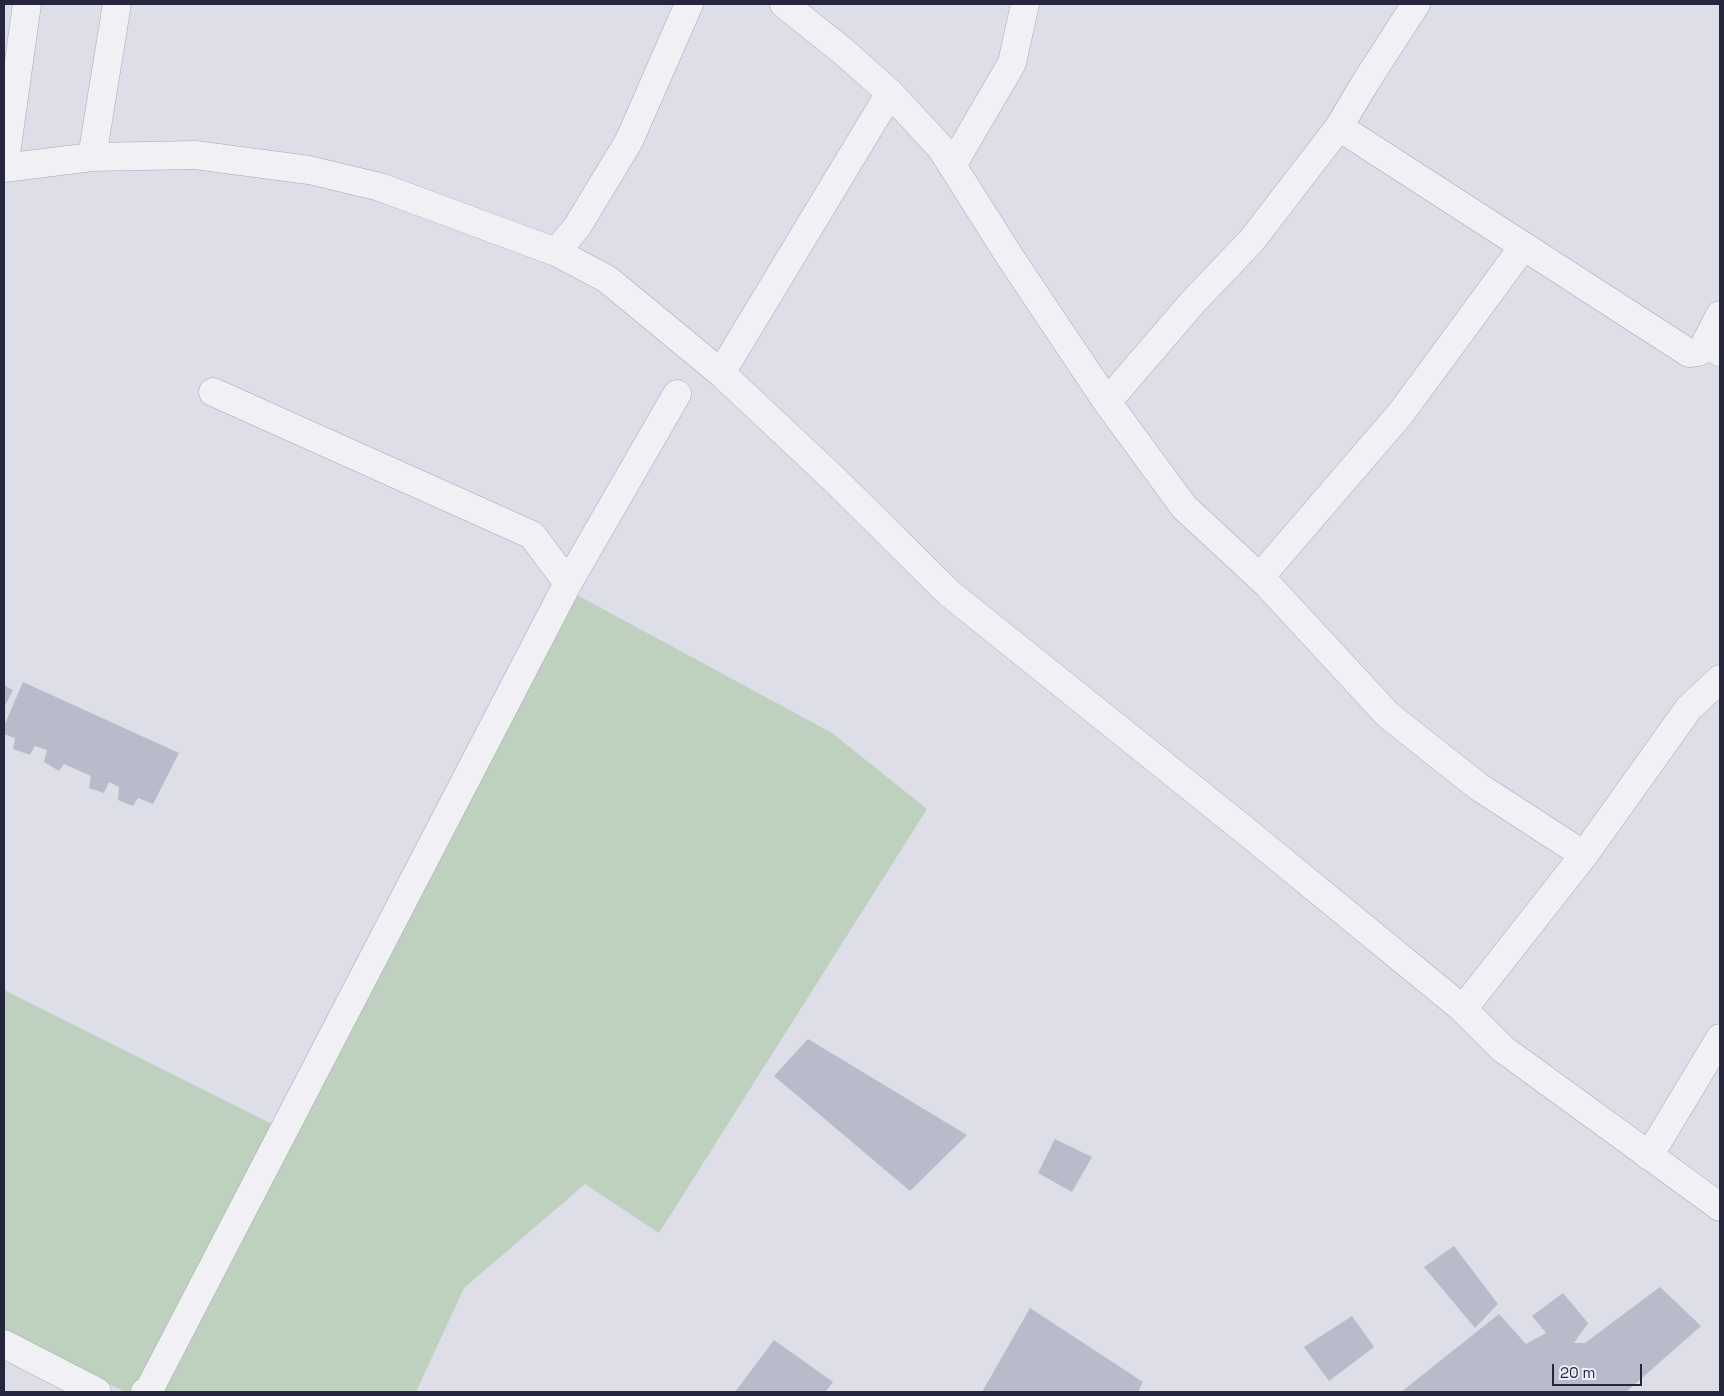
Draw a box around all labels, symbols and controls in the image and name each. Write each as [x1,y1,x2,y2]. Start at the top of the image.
scale bar [1554,1354,1644,1386]
text: 20 m [1560,1363,1595,1382]

